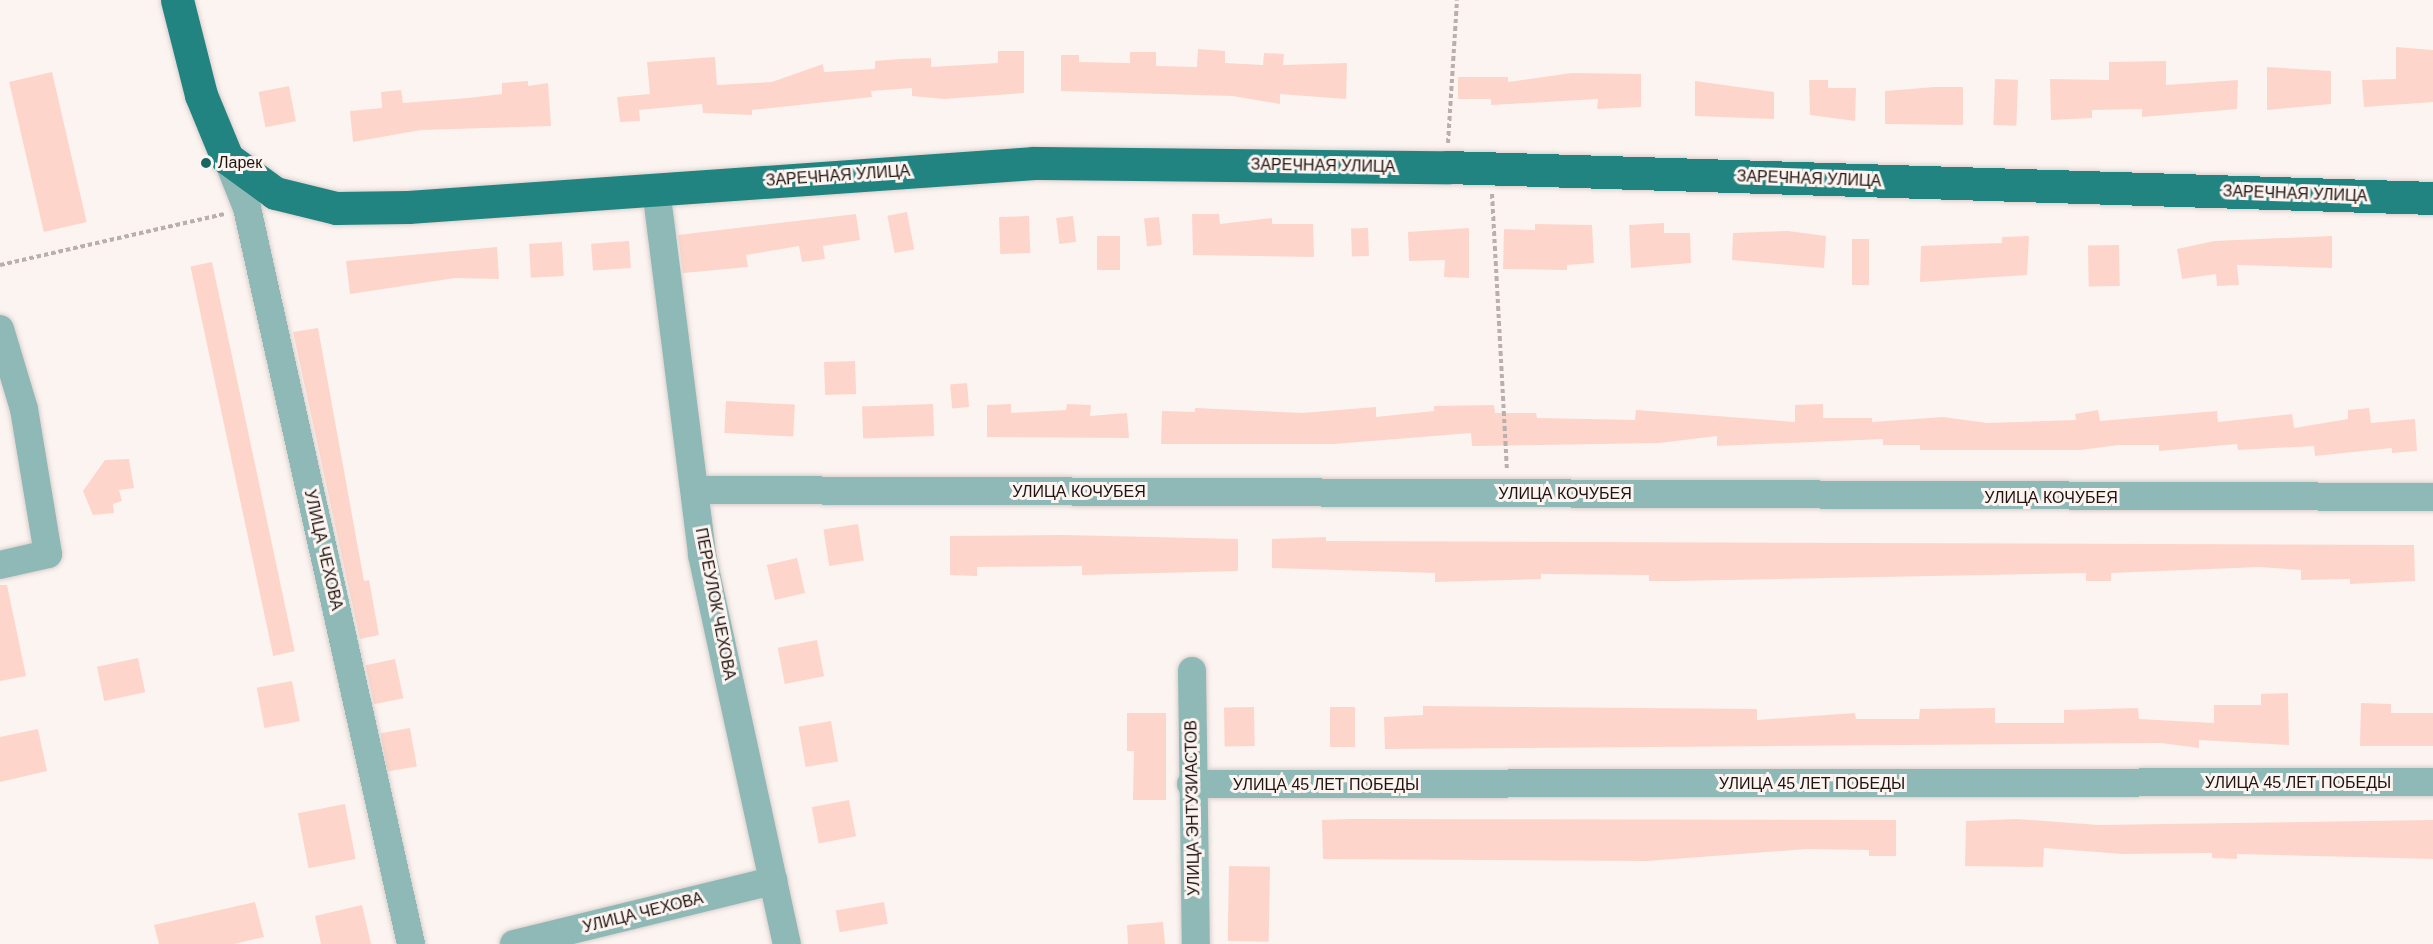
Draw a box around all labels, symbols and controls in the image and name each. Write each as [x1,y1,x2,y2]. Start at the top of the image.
place label: Ларек [218,153,262,173]
street label: ЗАРЕЧНАЯ УЛИЦА [1250,155,1396,177]
marker: Ларек [199,156,213,170]
street label: ЗАРЕЧНАЯ УЛИЦА [765,161,911,191]
street label: ЗАРЕЧНАЯ УЛИЦА [1736,167,1882,191]
street label: ЗАРЕЧНАЯ УЛИЦА [2222,182,2368,206]
street label: УЛИЦА КОЧУБЕЯ [1012,482,1146,502]
street label: УЛИЦА КОЧУБЕЯ [1498,484,1632,504]
street label: УЛИЦА ЧЕХОВА [300,488,346,612]
street label: УЛИЦА КОЧУБЕЯ [1984,488,2118,508]
street label: ПЕРЕУЛОК ЧЕХОВА [691,526,739,682]
street label: УЛИЦА ЭНТУЗИАСТОВ [1182,720,1204,896]
street label: УЛИЦА 45 ЛЕТ ПОБЕДЫ [2205,773,2391,793]
street label: УЛИЦА 45 ЛЕТ ПОБЕДЫ [1719,774,1905,794]
street label: УЛИЦА 45 ЛЕТ ПОБЕДЫ [1233,775,1419,795]
street label: УЛИЦА ЧЕХОВА [581,889,705,937]

